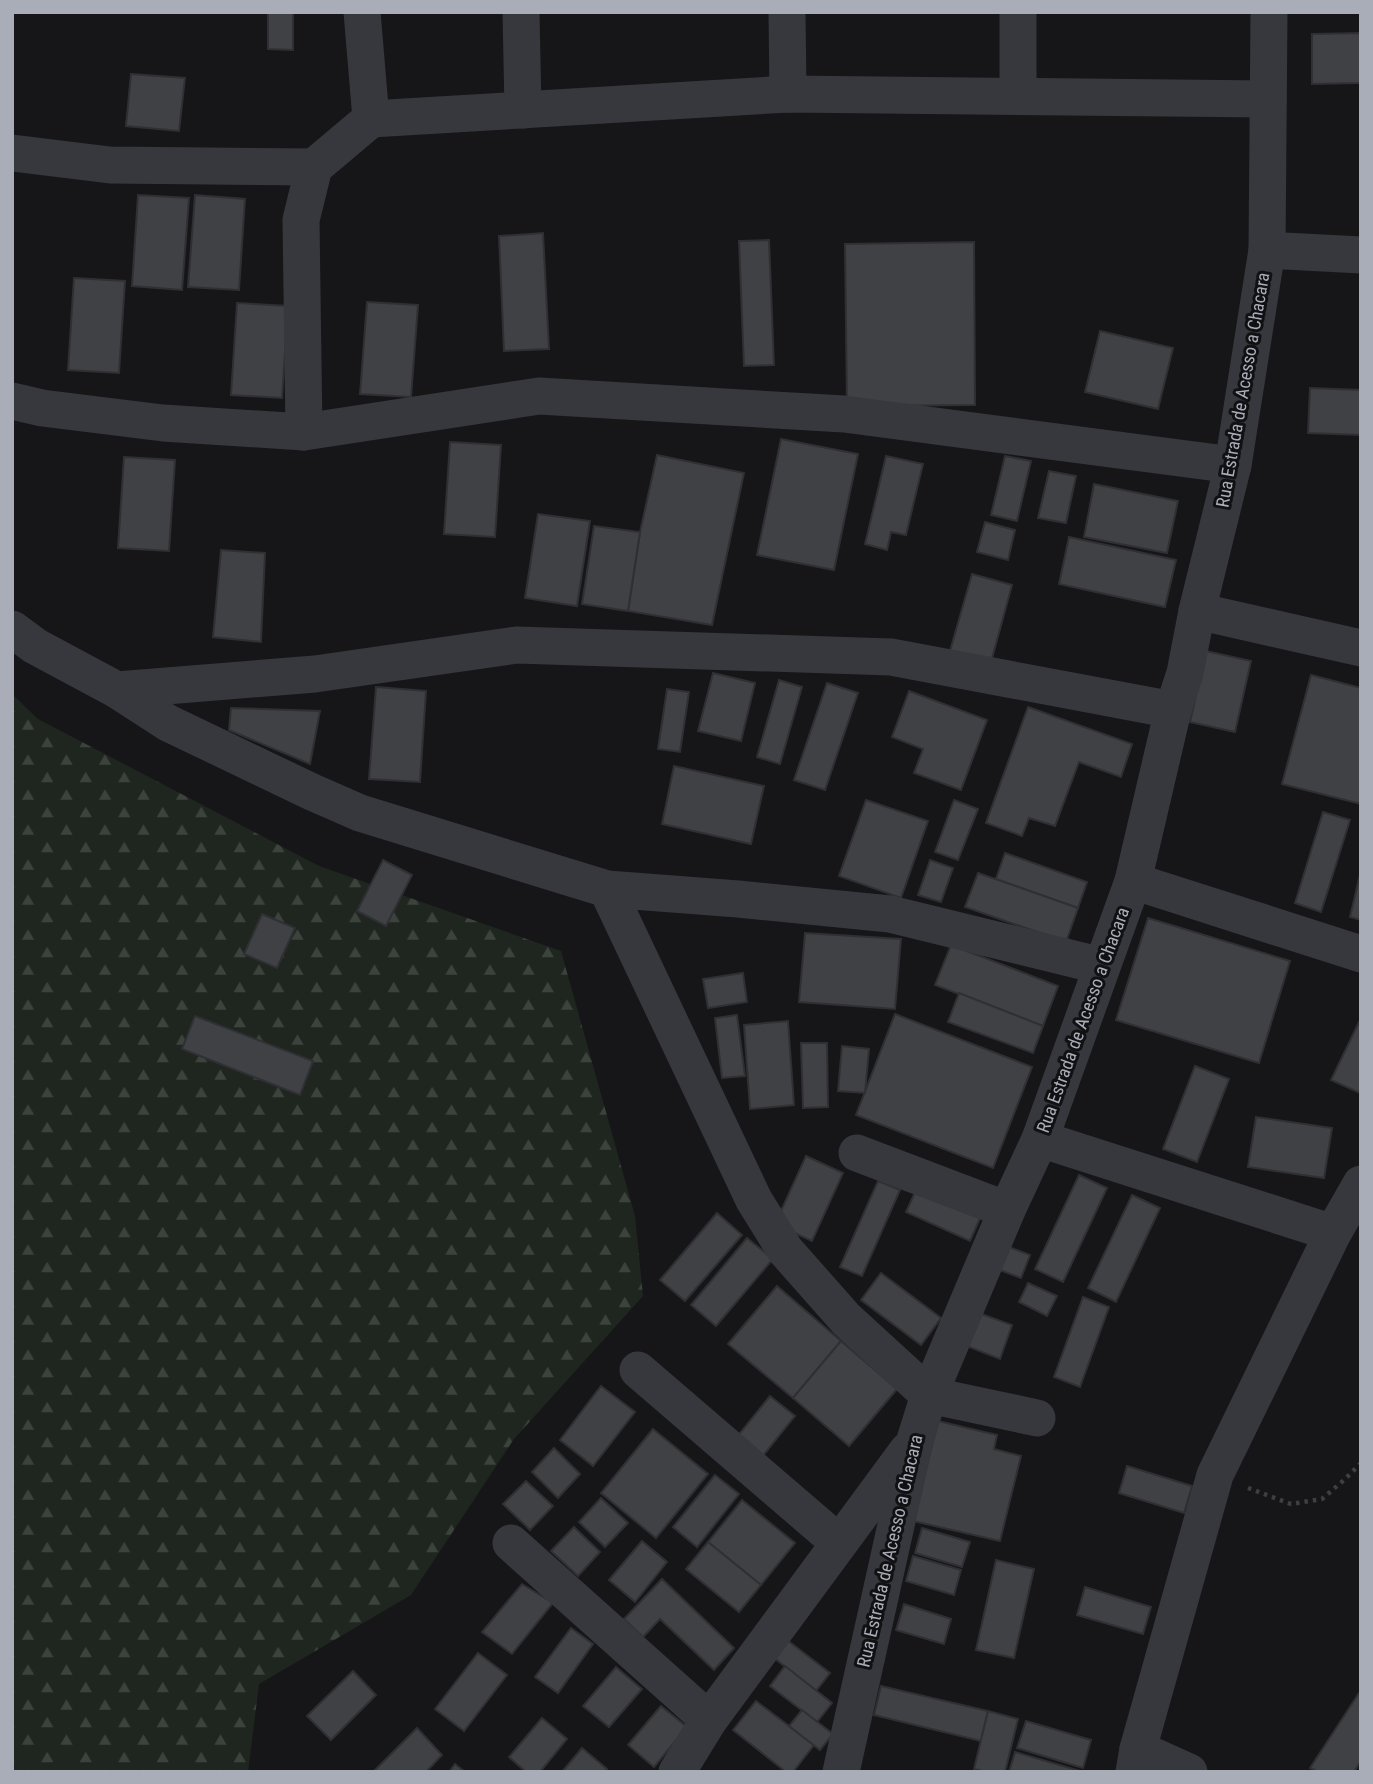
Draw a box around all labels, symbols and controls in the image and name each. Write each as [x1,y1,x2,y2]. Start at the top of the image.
street label: Rua Estrada de Acesso a Chacara [1211,271,1274,509]
street label: Rua Estrada de Acesso a Chacara [1032,904,1133,1135]
street label: Rua Estrada de Acesso a Chacara [853,1433,927,1669]

